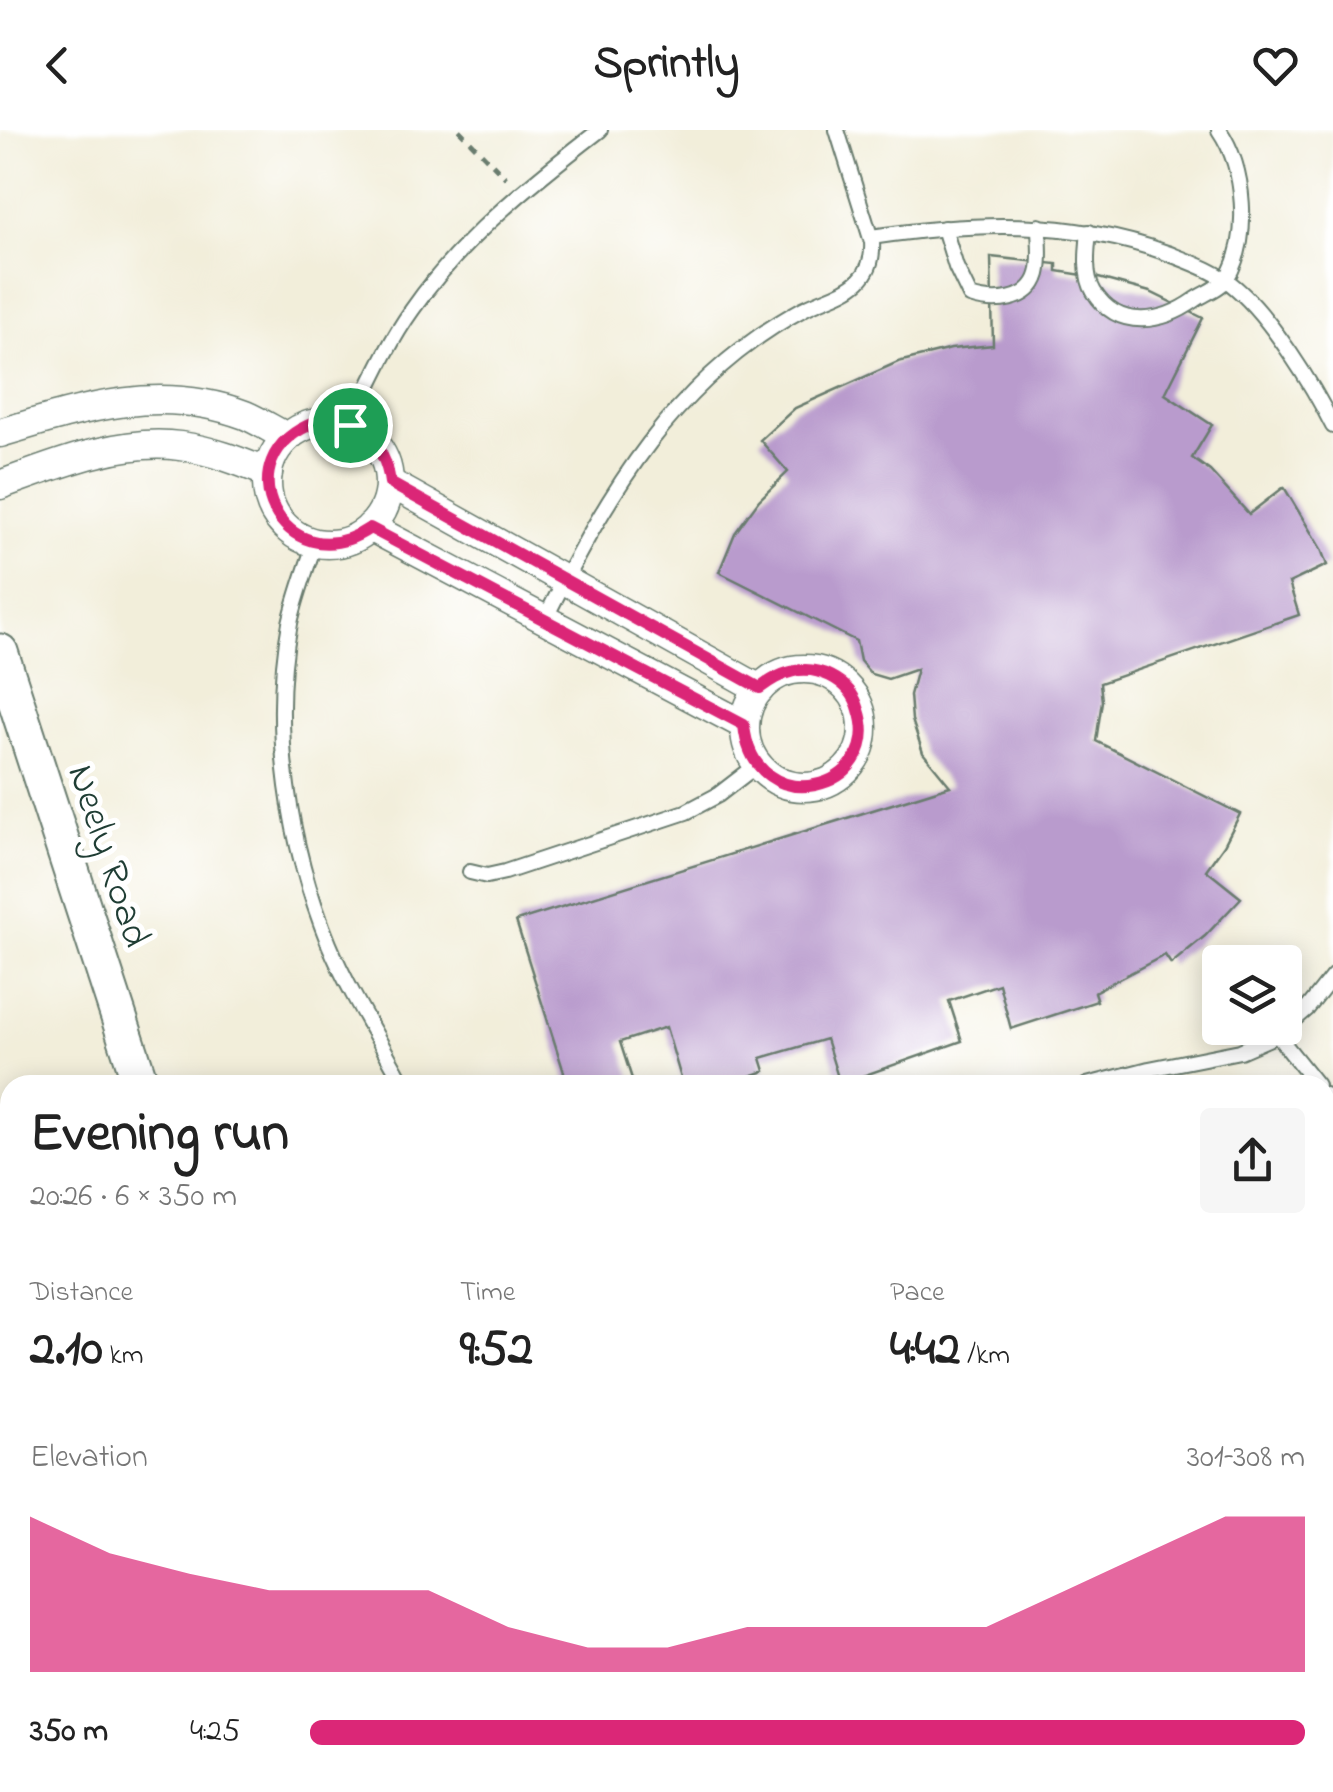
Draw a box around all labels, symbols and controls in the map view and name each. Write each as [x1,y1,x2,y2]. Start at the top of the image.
text: Sprintly [594,32,739,98]
icon: back [30,38,85,93]
icon: heart [1248,38,1303,93]
pin [308,383,393,468]
icon: arrive [323,398,378,453]
street label: Neely Road [49,757,164,955]
map controls [1202,945,1302,1045]
button: layers [1202,945,1302,1045]
text: Evening run [30,1096,289,1176]
button: share [1200,1108,1305,1213]
text: 20:26 · 6 × 350 m [30,1174,237,1221]
text: Distance [30,1273,133,1314]
text: Time [460,1273,515,1314]
text: Pace [890,1273,945,1314]
text: 2.10 [30,1314,103,1387]
text: 9:52 [460,1314,533,1387]
text: 4:42 [890,1314,960,1387]
text: km [103,1336,144,1377]
text: /km [960,1336,1010,1377]
text: Elevation [30,1435,148,1482]
text: 301–308 m [1187,1435,1305,1482]
text: 350 m [30,1709,108,1756]
text: 4:25 [190,1709,240,1756]

